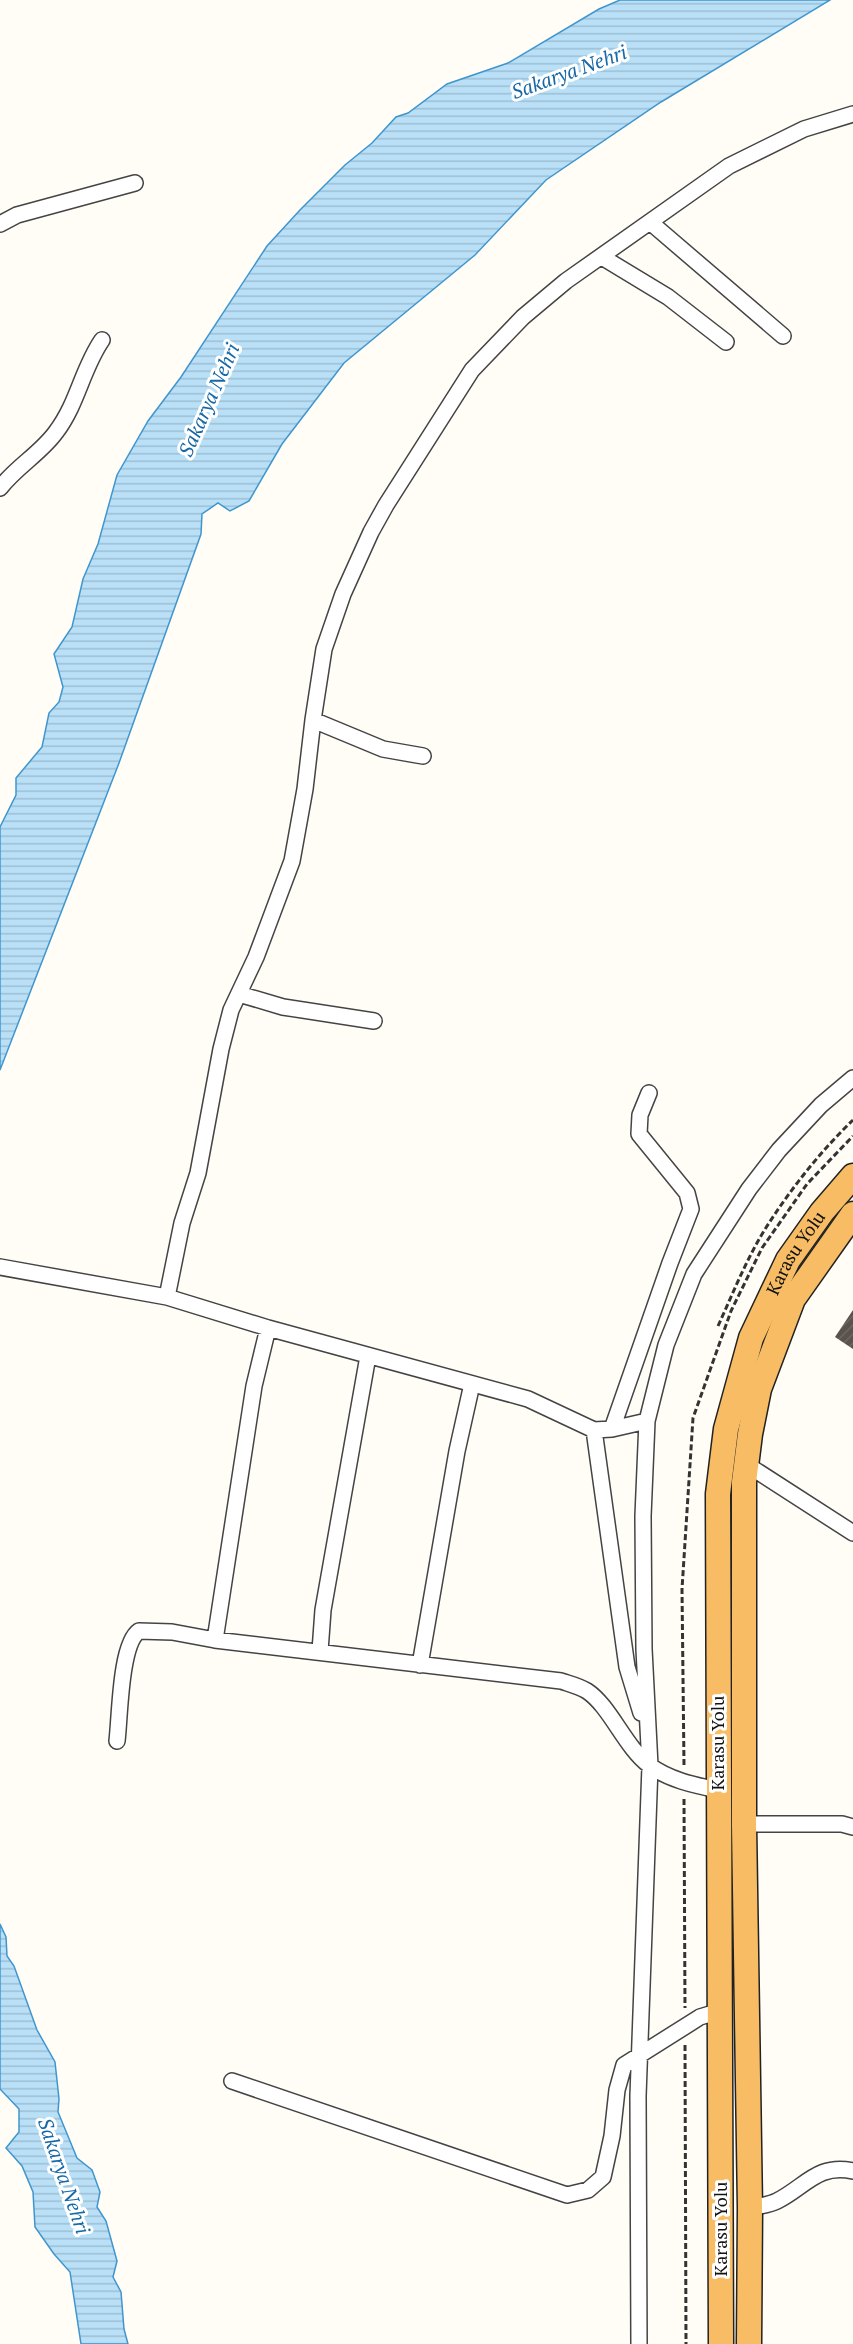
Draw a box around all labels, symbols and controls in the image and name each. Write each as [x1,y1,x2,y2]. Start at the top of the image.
water label: Sakarya Nehri [507,38,631,105]
water label: Sakarya Nehri [172,339,246,461]
street label: Karasu Yolu [760,1206,830,1299]
street label: Karasu Yolu [705,1696,729,1790]
water label: Sakarya Nehri [32,2114,97,2238]
street label: Karasu Yolu [708,2182,732,2276]

